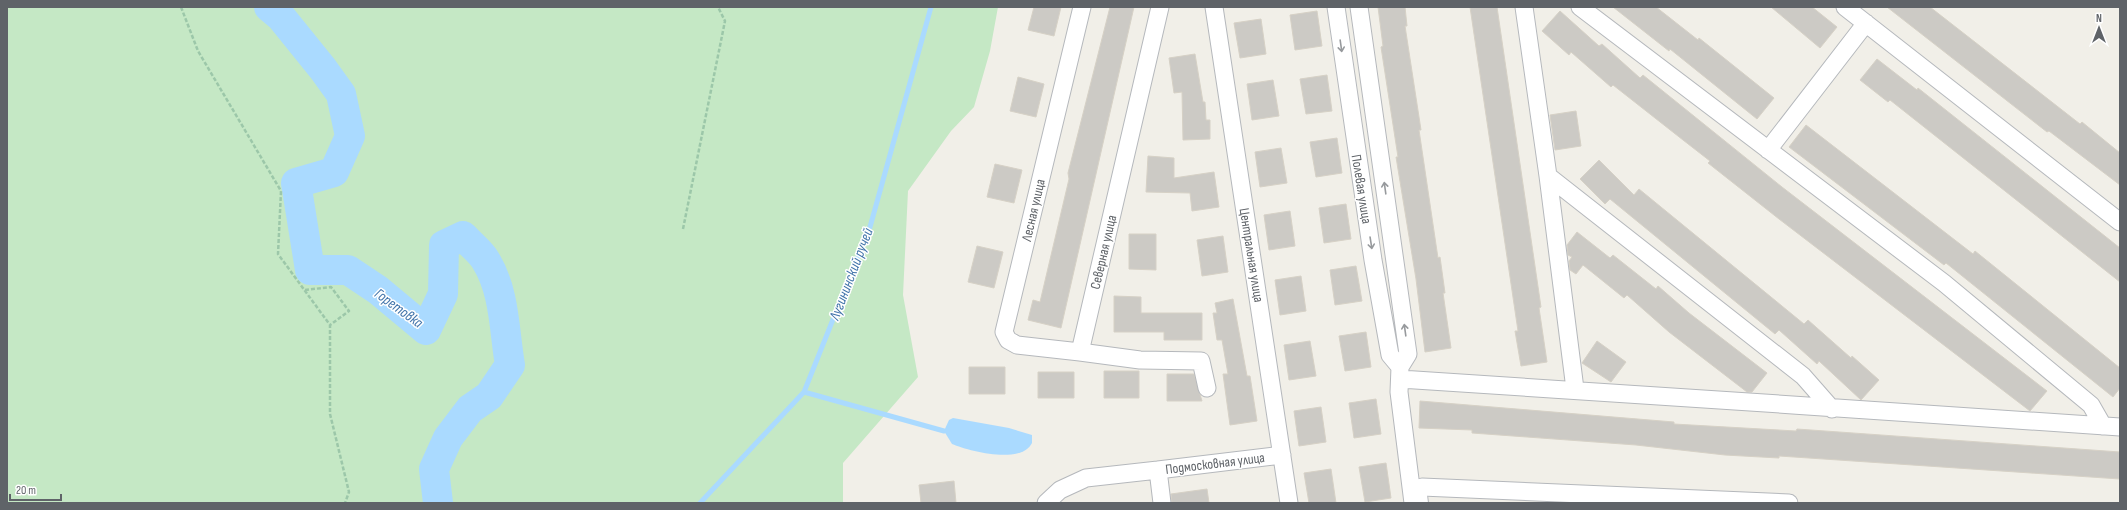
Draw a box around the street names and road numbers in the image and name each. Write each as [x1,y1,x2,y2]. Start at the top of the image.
street label: Полевая улица [1348,153,1375,225]
street label: Лесная улица [1018,177,1049,244]
street label: Центральная улица [1236,207,1267,303]
street label: Северная улица [1087,213,1120,291]
street label: Подмосковная улица [1164,449,1266,478]

